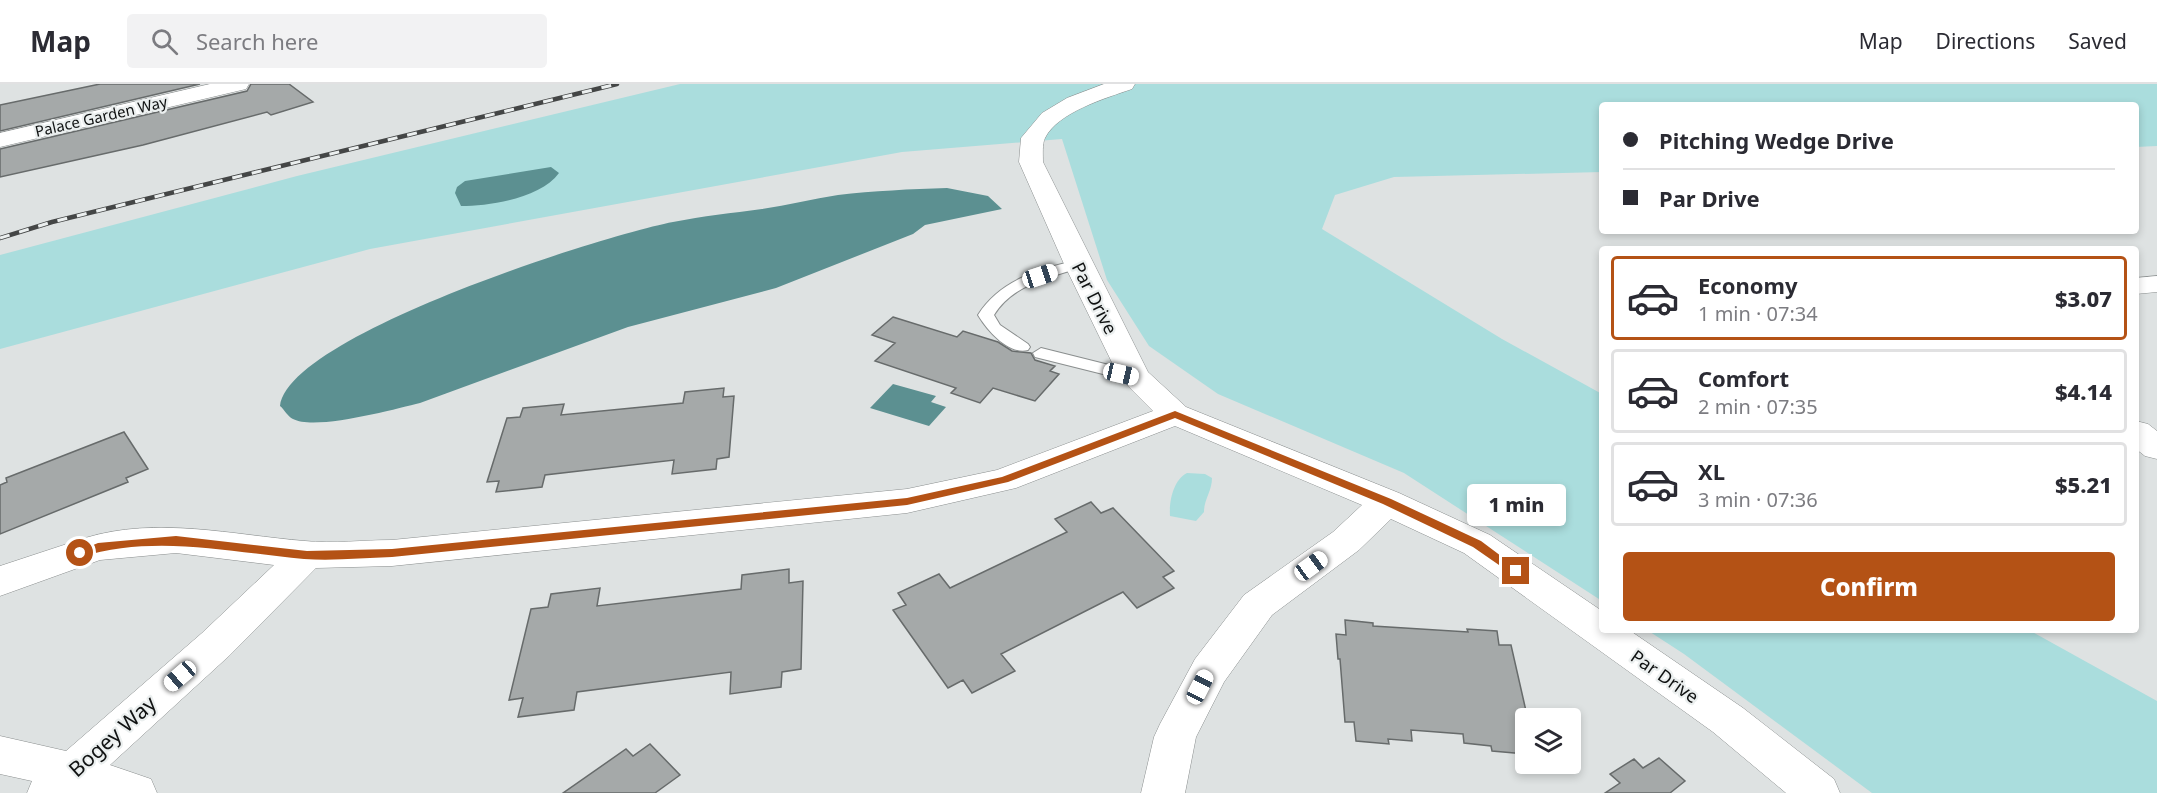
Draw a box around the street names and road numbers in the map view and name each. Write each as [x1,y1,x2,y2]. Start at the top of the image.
street label: Palace Garden Way [33,91,169,141]
street label: Par Drive [1067,258,1123,338]
street label: Par Drive [1626,644,1704,708]
street label: Bogey Way [62,689,162,783]

